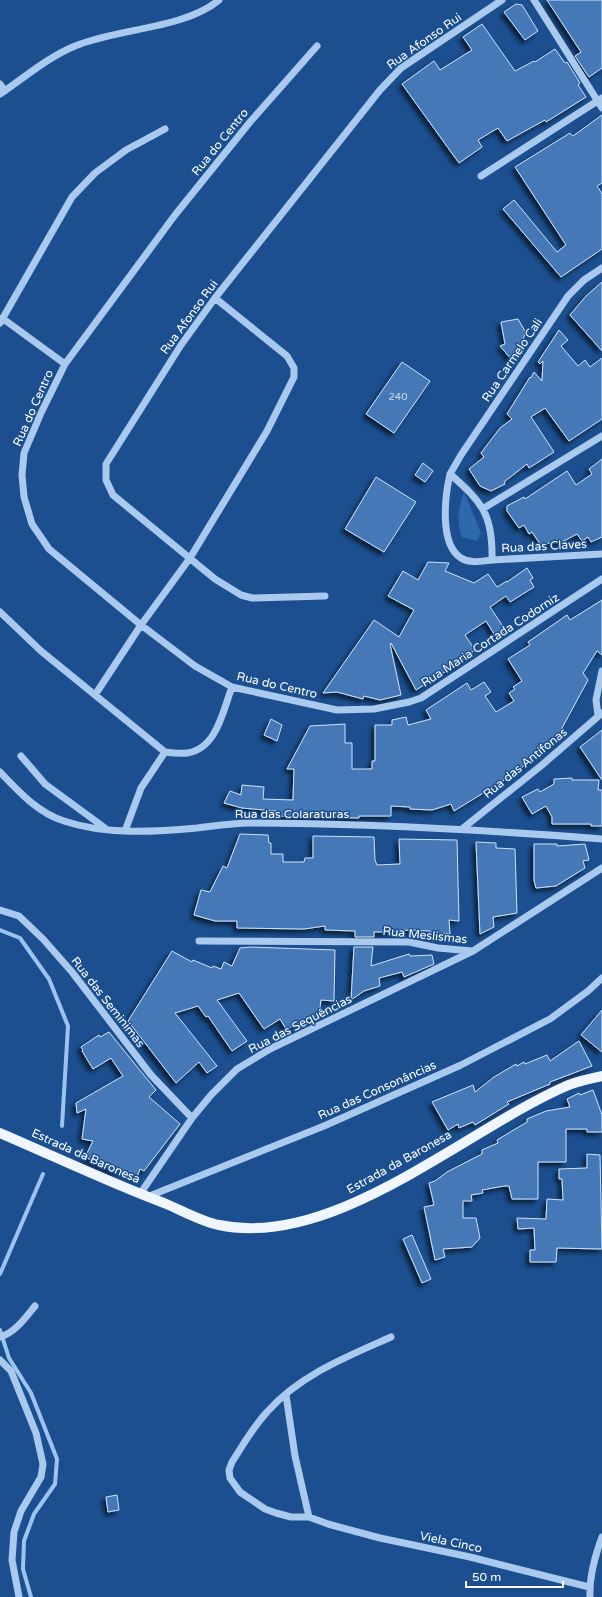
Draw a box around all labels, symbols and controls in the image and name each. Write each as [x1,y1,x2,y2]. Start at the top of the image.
street label: Rua Afonso Rui [384,10,464,72]
street label: Rua do Centro [189,106,251,178]
street label: Rua Afonso Rui [157,277,221,357]
street label: Rua Carmelo Cali [479,316,545,404]
street label: Rua do Centro [10,368,56,448]
house number: 240 [389,391,407,403]
street label: Rua das Claves [501,537,587,555]
street label: Rua Maria Cortada Codorniz [418,590,562,690]
street label: Rua do Centro [235,669,319,701]
street label: Rua das Antífonas [480,725,570,801]
street label: Rua das Colaraturas [235,807,349,821]
street label: Rua Meslismas [382,924,468,946]
street label: Rua das Seminimas [68,954,148,1050]
street label: Rua das Sequências [246,992,354,1056]
street label: Rua das Consonâncias [316,1057,439,1122]
street label: Estrada da Baronesa [29,1126,143,1186]
street label: Estrada da Baronesa [344,1127,454,1197]
street label: Viela Cinco [419,1529,483,1555]
scale bar [466,1563,563,1589]
text: 50 m [472,1570,501,1584]

